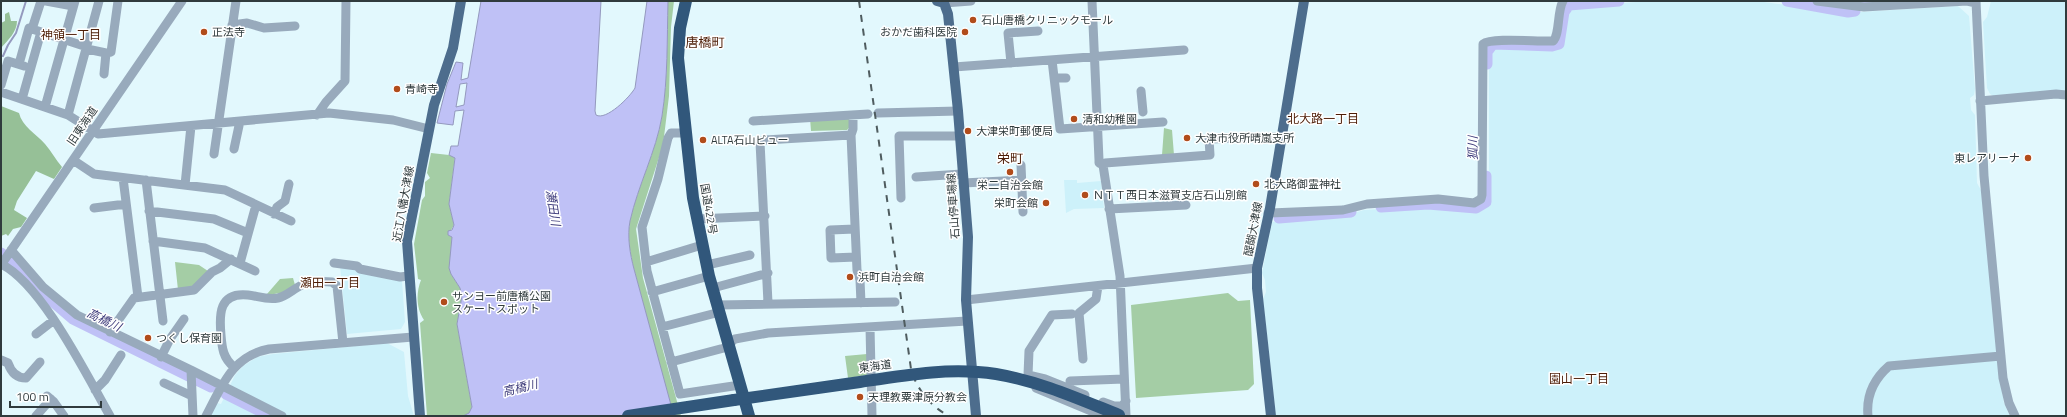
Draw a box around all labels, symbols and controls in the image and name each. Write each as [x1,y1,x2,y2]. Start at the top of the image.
place label: 石山唐橋クリニックモール [981,12,1113,28]
marker: 石山唐橋クリニックモール [968,15,978,25]
place label: 正法寺 [212,24,245,40]
place label: おかだ歯科医院 [880,24,957,40]
district label: 神領一丁目 [41,25,101,44]
marker: 正法寺 [199,27,209,37]
marker: おかだ歯科医院 [960,27,970,37]
district label: 唐橋町 [685,32,725,52]
place label: 青崎寺 [405,81,438,97]
marker: 青崎寺 [392,84,402,94]
street label: 旧東海道 [63,103,101,149]
district label: 北大路一丁目 [1287,109,1359,128]
place label: 清和幼稚園 [1082,111,1137,127]
marker: 清和幼稚園 [1069,114,1079,124]
place label: 大津栄町郵便局 [976,123,1053,139]
marker: 大津栄町郵便局 [963,126,973,136]
place label: 大津市役所晴嵐支所 [1195,130,1295,146]
place label: ALTA石山ビュー [711,132,789,148]
marker: 大津市役所晴嵐支所 [1182,133,1192,143]
water label: 狐川 [1463,134,1482,160]
marker: ALTA石山ビュー [698,135,708,145]
district label: 栄町 [997,148,1023,168]
place label: 東レアリーナ [1954,150,2020,166]
marker: 東レアリーナ [2023,153,2033,163]
street label: 近江八幡大津線 [388,165,418,243]
marker: 栄二自治会館 [1005,167,1015,177]
street label: 石山停車場線 [943,173,963,239]
place label: 北大路御霊神社 [1264,176,1341,192]
place label: 栄二自治会館 [977,177,1043,193]
marker: 北大路御霊神社 [1251,179,1261,189]
street label: 国道422号 [697,182,721,236]
place label: ＮＴＴ西日本滋賀支店石山別館 [1093,187,1247,203]
water label: 瀬田川 [541,189,566,229]
marker: ＮＴＴ西日本滋賀支店石山別館 [1080,190,1090,200]
place label: 栄町会館 [994,195,1038,211]
marker: 栄町会館 [1041,198,1051,208]
street label: 醍醐大津線 [1240,200,1266,258]
place label: 浜町自治会館 [858,269,924,285]
marker: 浜町自治会館 [845,272,855,282]
district label: 瀬田一丁目 [300,273,360,292]
place label: サンヨー前唐橋公園 スケートスポット [452,288,551,317]
marker: サンヨー前唐橋公園 スケートスポット [439,297,449,307]
water label: 高橋川 [84,303,126,337]
place label: つくし保育園 [156,330,222,346]
marker: つくし保育園 [143,333,153,343]
street label: 東海道 [858,356,892,376]
district label: 園山一丁目 [1549,369,1609,388]
water label: 高橋川 [500,373,542,401]
scale bar [10,383,101,409]
text: 100 m [16,387,49,406]
place label: 天理教粟津原分教会 [868,389,967,405]
marker: 天理教粟津原分教会 [855,392,865,402]

